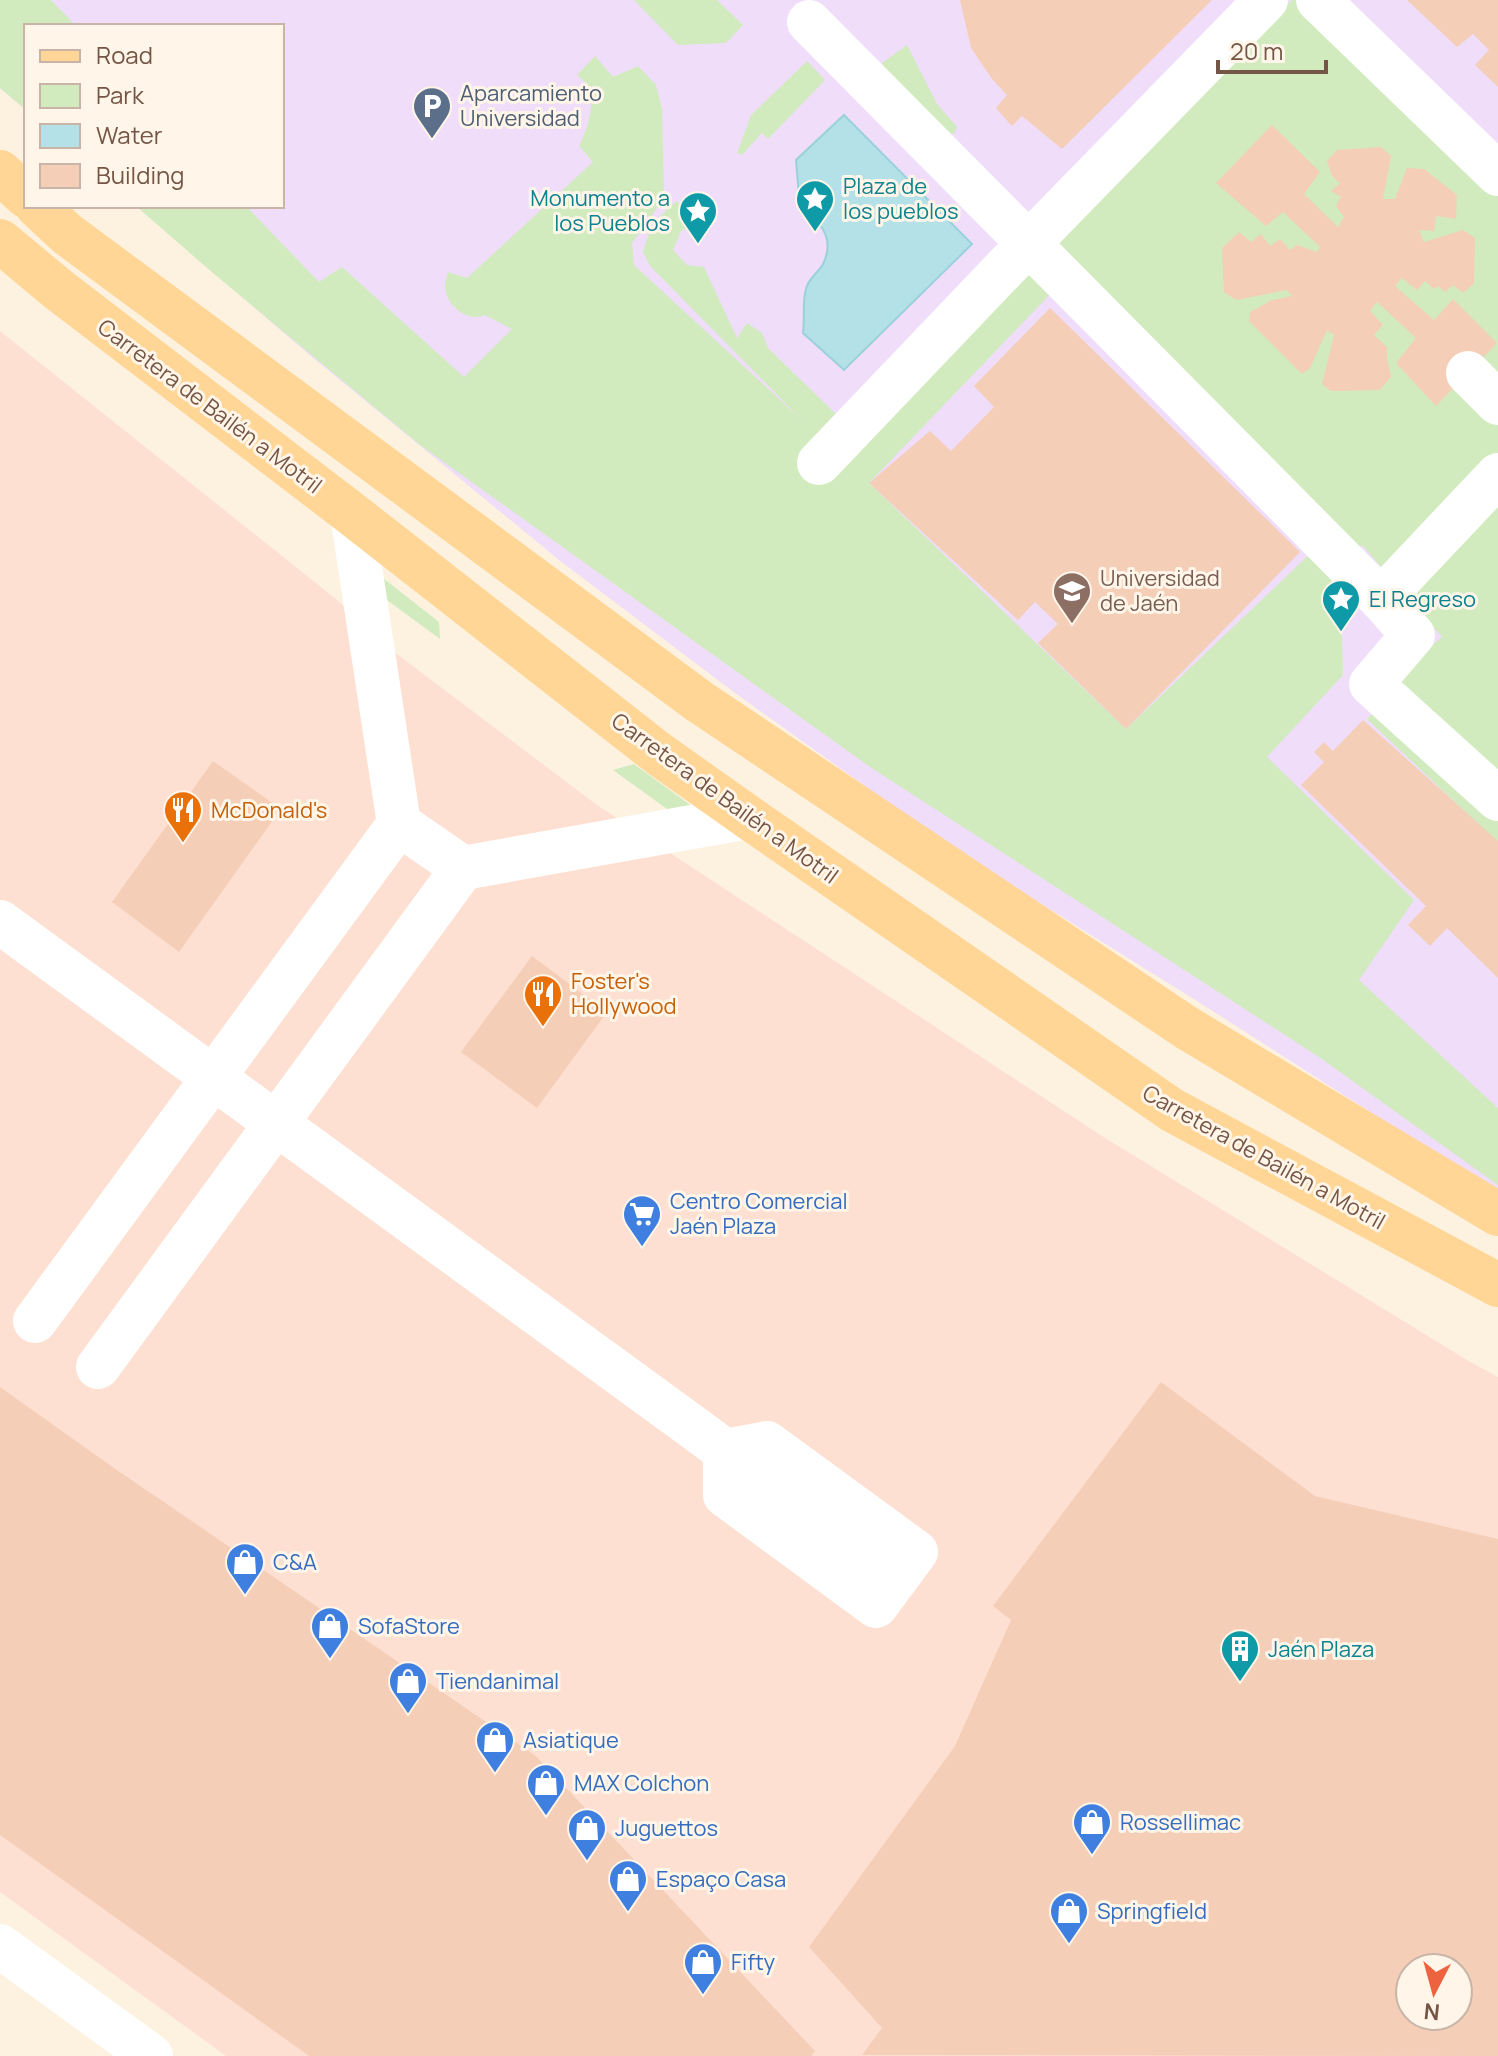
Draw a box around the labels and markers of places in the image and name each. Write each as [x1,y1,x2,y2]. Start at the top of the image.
place label: Aparcamiento Universidad [460,78,602,133]
parking icon: Aparcamiento Universidad [411,85,453,140]
place label: Plaza de los pueblos [843,171,959,226]
place icon: Plaza de los pueblos [794,178,836,233]
place label: Monumento a los Pueblos [530,183,670,238]
place icon: Monumento a los Pueblos [677,190,719,245]
place label: Universidad de Jaén [1100,563,1220,618]
school or university icon: Universidad de Jaén [1051,570,1093,625]
place icon: El Regreso [1320,578,1362,633]
place label: El Regreso [1369,584,1476,614]
restaurant icon: McDonald's [162,789,204,844]
place label: McDonald's [211,795,327,825]
place label: Foster's Hollywood [571,966,676,1021]
restaurant icon: Foster's Hollywood [522,973,564,1028]
place label: Centro Comercial Jaén Plaza [670,1186,848,1241]
supermarket icon: Centro Comercial Jaén Plaza [621,1193,663,1248]
shop icon: C&A [224,1541,266,1596]
place label: C&A [273,1547,317,1577]
shop icon: SofaStore [309,1605,351,1660]
place label: SofaStore [358,1611,460,1641]
building icon: Jaén Plaza [1219,1628,1261,1683]
place label: Jaén Plaza [1268,1634,1374,1664]
shop icon: Tiendanimal [387,1660,429,1715]
place label: Tiendanimal [436,1666,559,1696]
shop icon: Asiatique [474,1719,516,1774]
place label: Asiatique [523,1725,619,1755]
shop icon: MAX Colchon [525,1762,567,1817]
place label: MAX Colchon [574,1768,709,1798]
shop icon: Rossellimac [1071,1801,1113,1856]
shop icon: Juguettos [566,1807,608,1862]
place label: Rossellimac [1120,1807,1241,1837]
place label: Juguettos [615,1813,718,1843]
shop icon: Espaço Casa [607,1858,649,1913]
place label: Espaço Casa [656,1864,786,1894]
shop icon: Springfield [1048,1890,1090,1945]
place label: Springfield [1097,1896,1207,1926]
shop icon: Fifty [682,1941,724,1996]
place label: Fifty [731,1947,775,1977]

